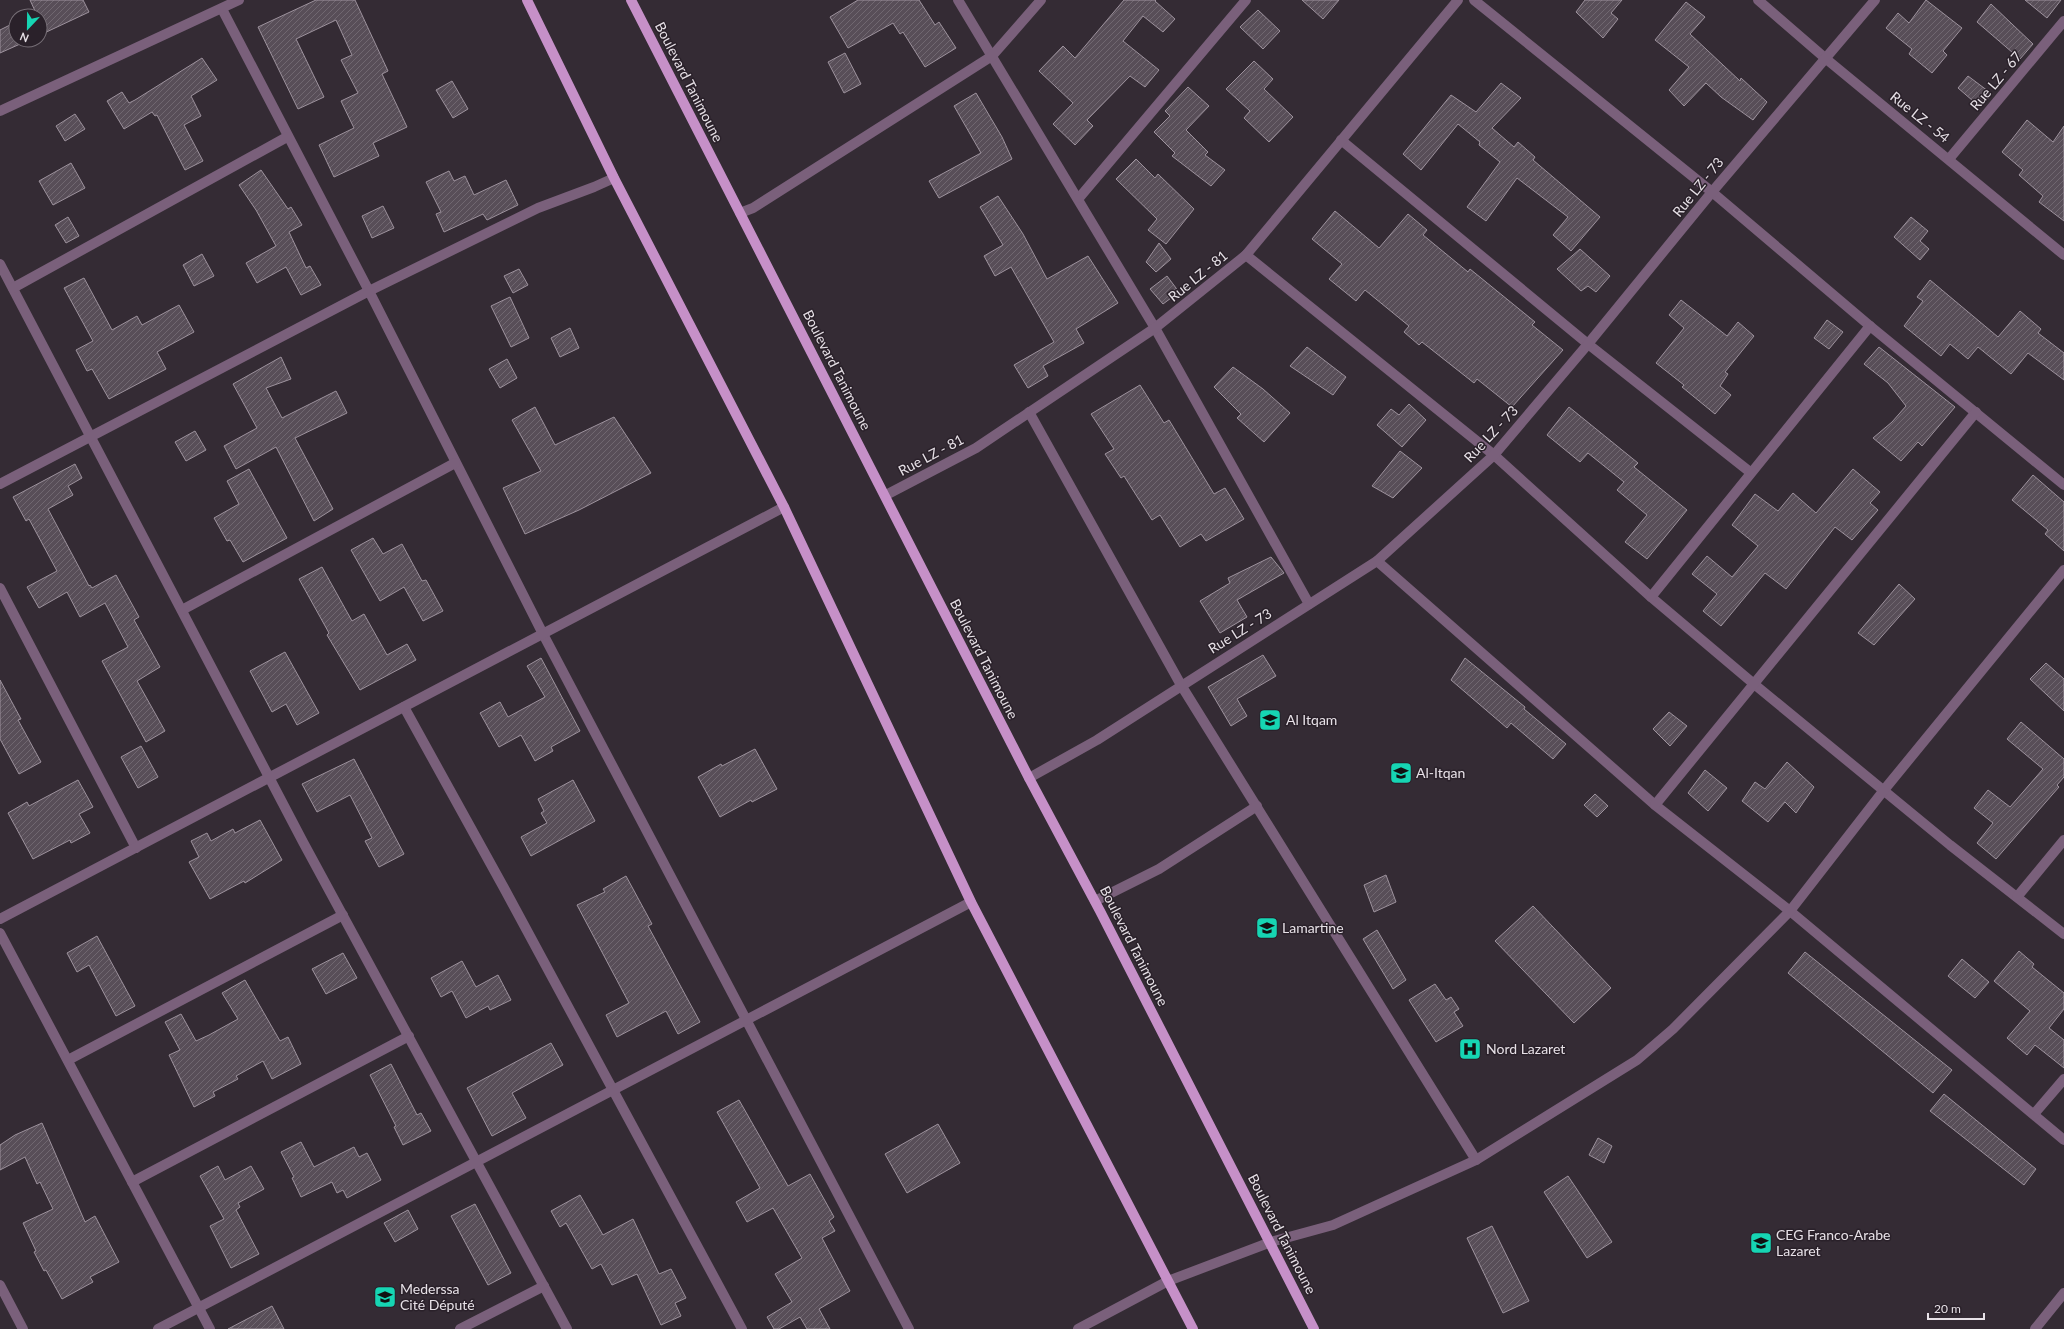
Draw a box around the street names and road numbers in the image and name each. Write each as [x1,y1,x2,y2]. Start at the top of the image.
street label: Boulevard Tanimoune [652,19,727,145]
street label: Rue LZ - 67 [1966,48,2025,114]
street label: Rue LZ - 54 [1887,88,1953,146]
street label: Rue LZ - 73 [1669,154,1727,220]
street label: Rue LZ - 81 [1165,247,1231,305]
street label: Boulevard Tanimoune [800,307,875,433]
street label: Rue LZ - 73 [1460,402,1521,466]
street label: Rue LZ - 81 [895,430,966,479]
street label: Boulevard Tanimoune [947,596,1022,722]
street label: Rue LZ - 73 [1205,604,1275,657]
street label: Boulevard Tanimoune [1097,883,1172,1009]
street label: Boulevard Tanimoune [1245,1171,1320,1297]

